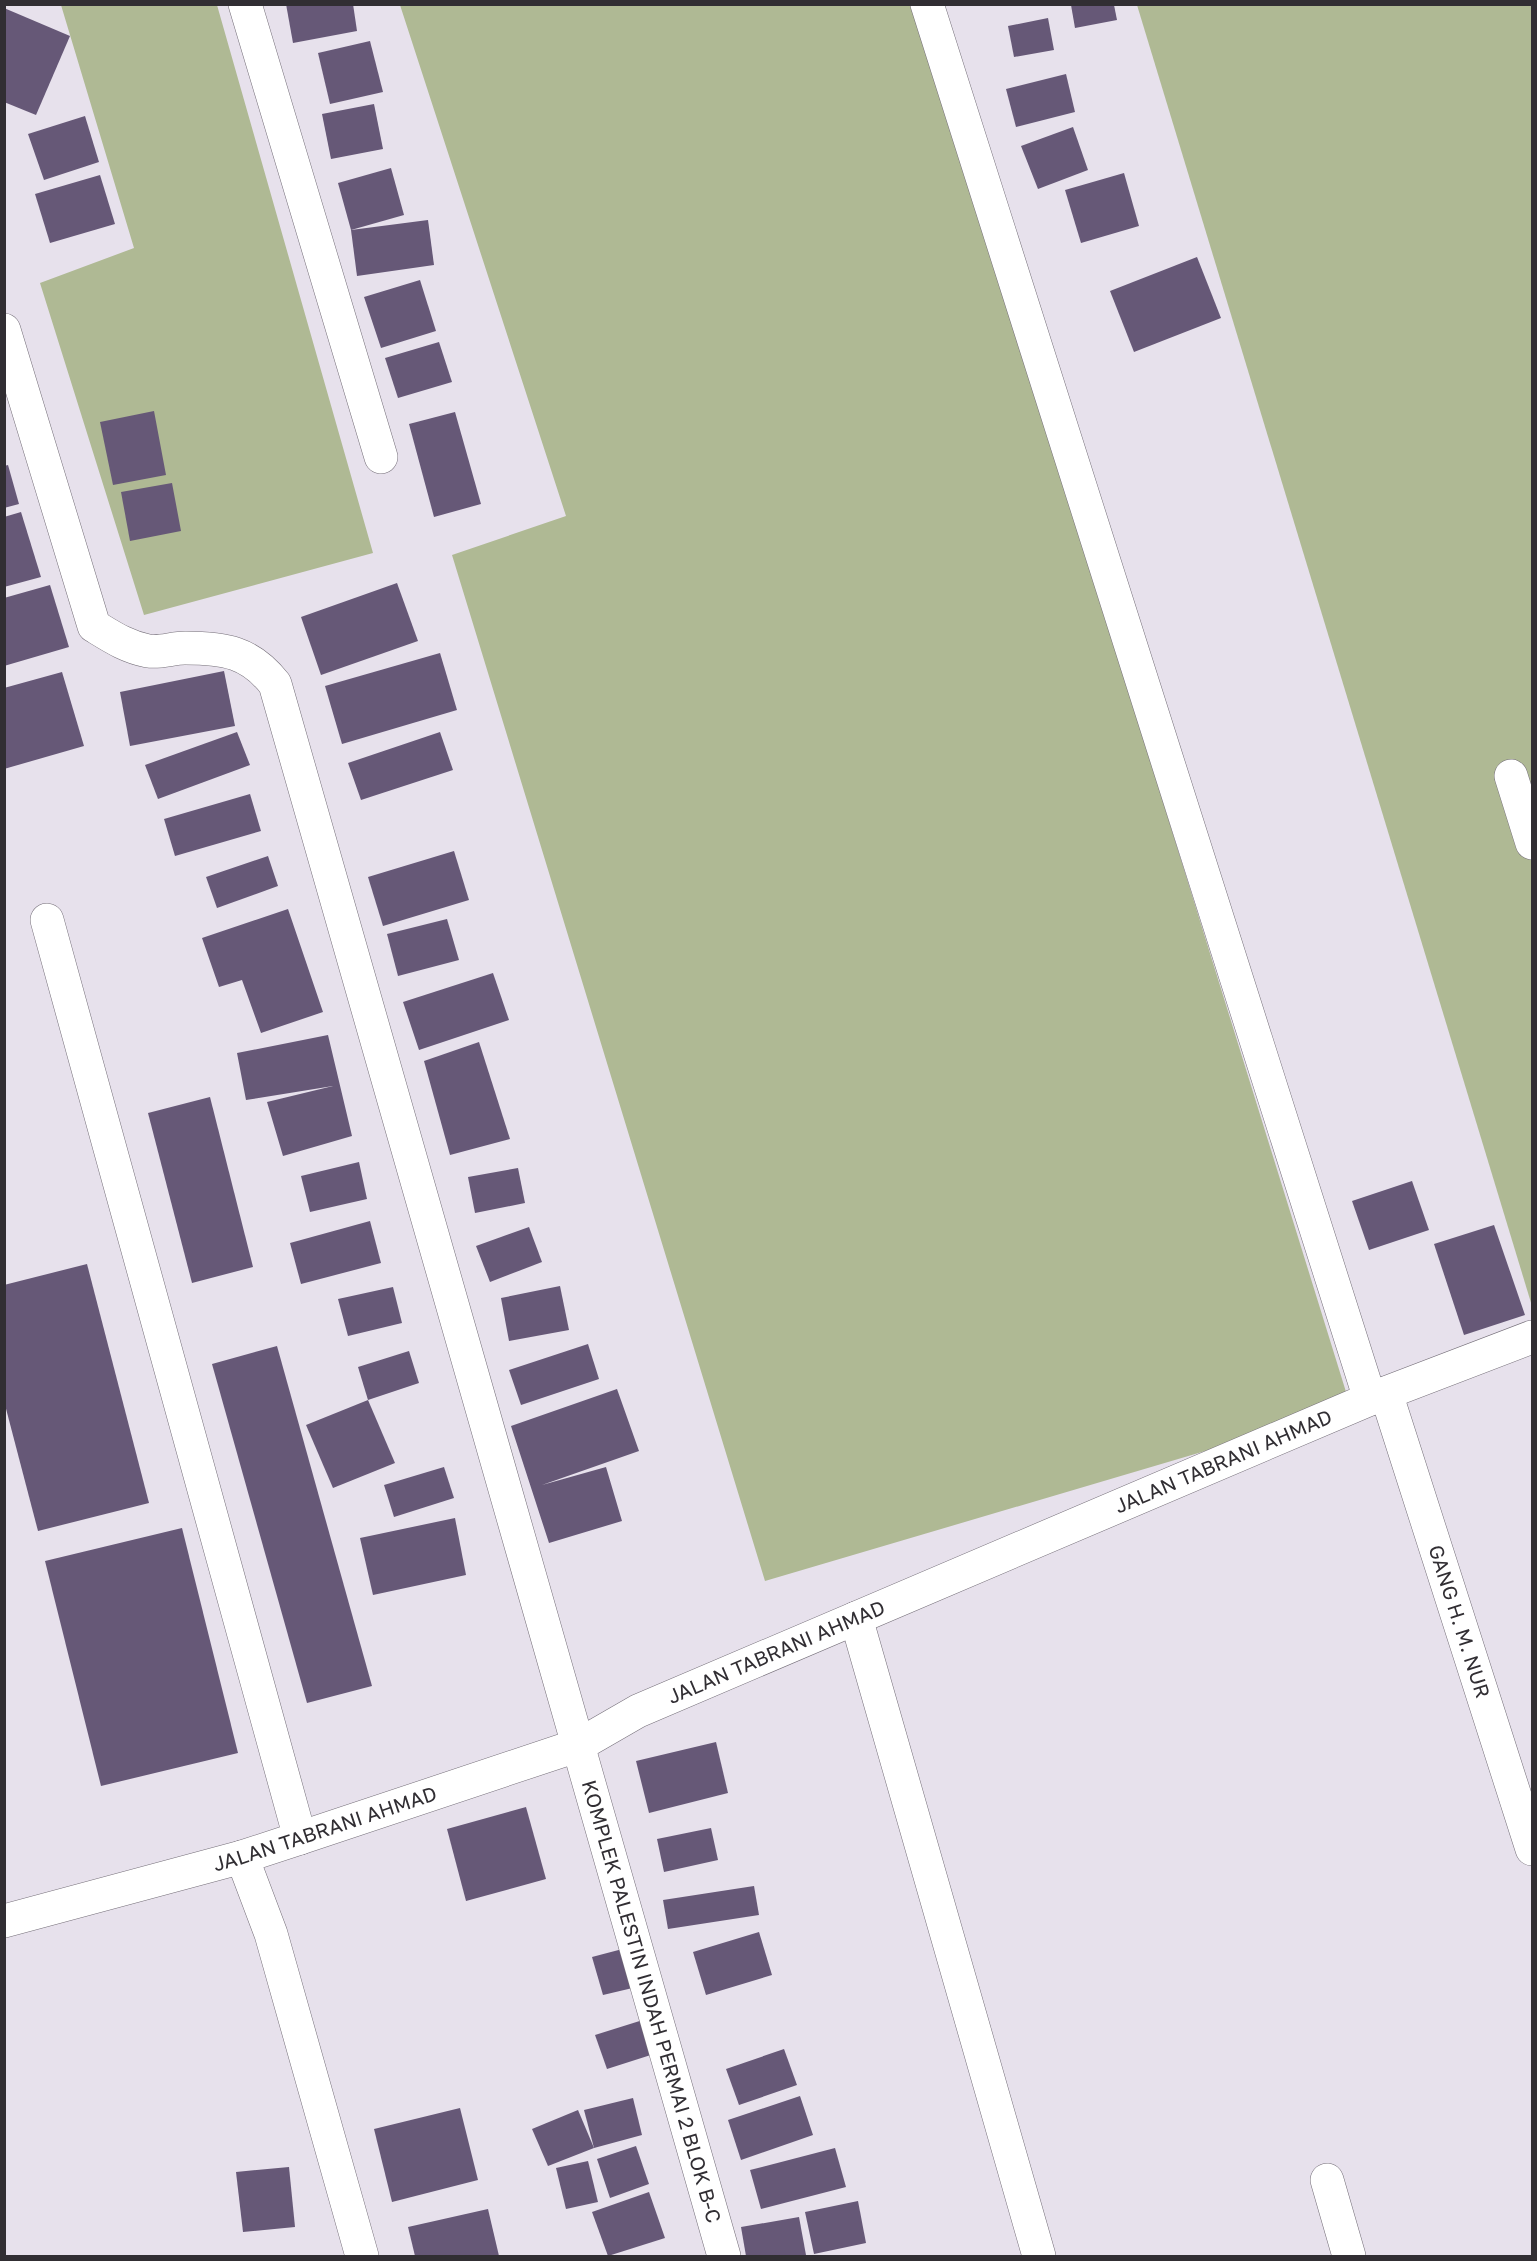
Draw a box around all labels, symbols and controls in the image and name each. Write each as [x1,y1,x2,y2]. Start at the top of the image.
street label: JALAN TABRANI AHMAD [1111,1404,1335,1517]
street label: GANG H. M. NUR [1424,1542,1496,1701]
street label: JALAN TABRANI AHMAD [664,1594,888,1708]
street label: KOMPLEK PALESTIN INDAH PERMAI 2 BLOK B-C [578,1777,727,2225]
street label: JALAN TABRANI AHMAD [210,1780,440,1875]

